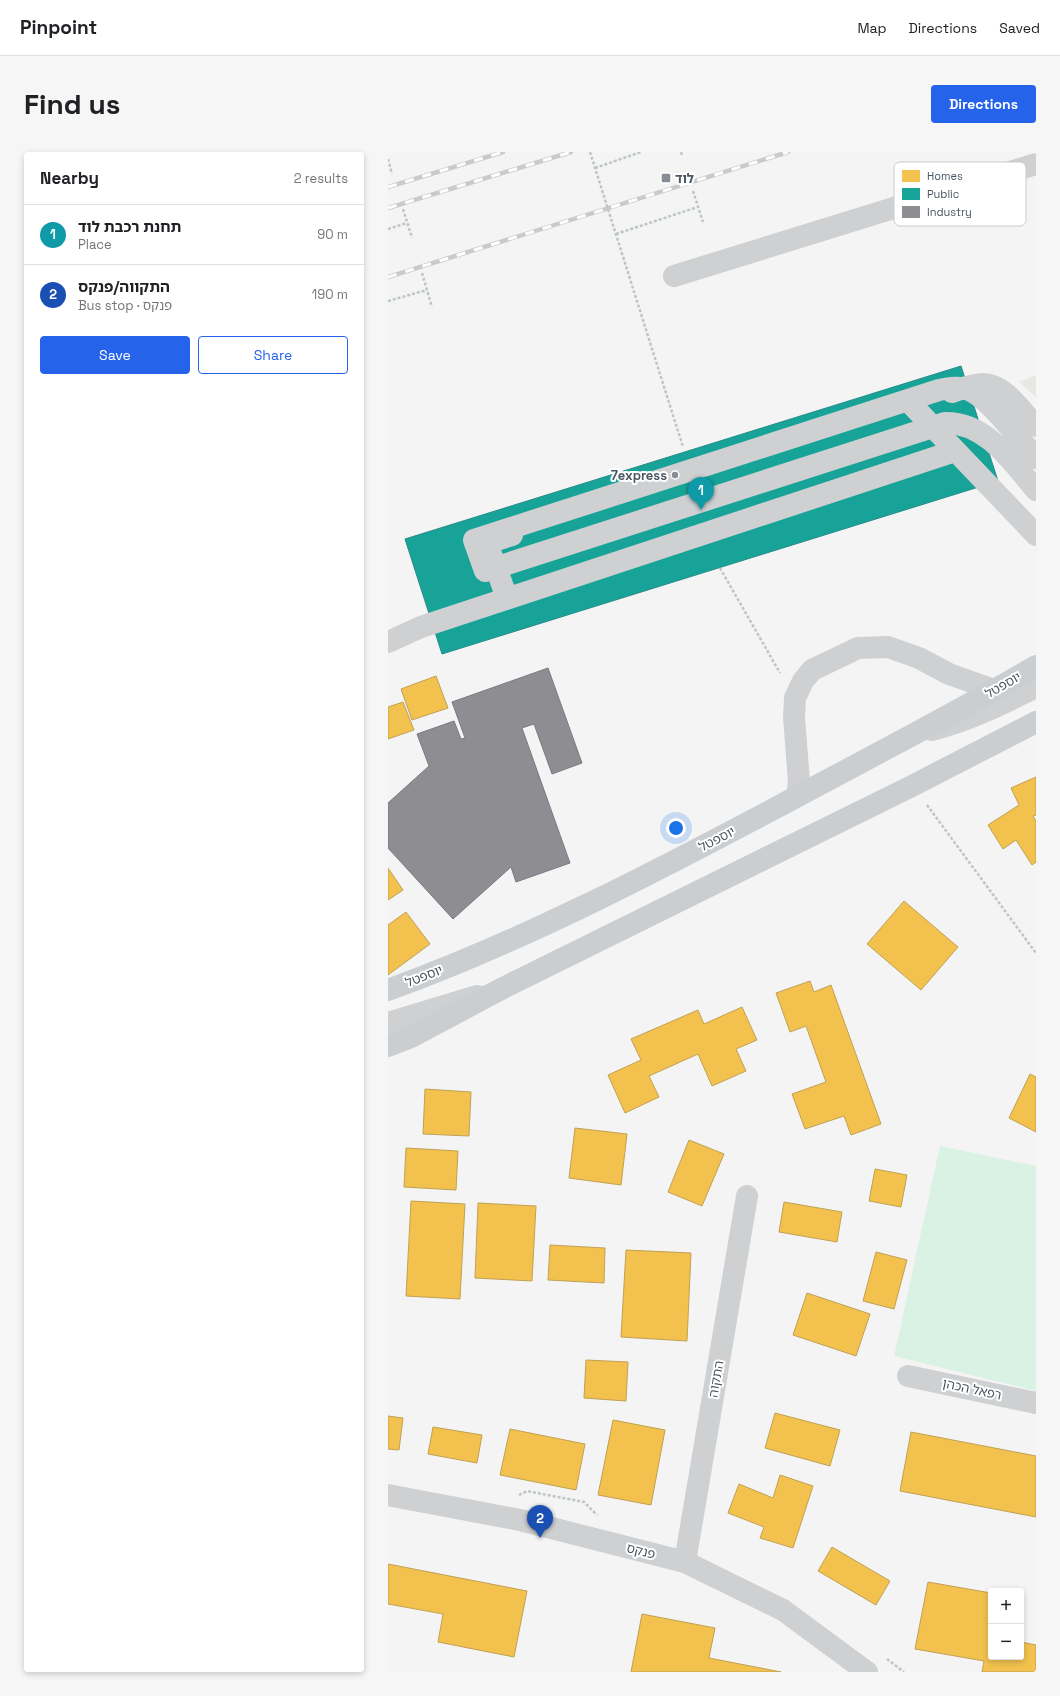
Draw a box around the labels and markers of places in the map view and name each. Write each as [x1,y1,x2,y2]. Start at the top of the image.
place label: לוד [675,170,694,187]
marker: לוד [660,172,672,184]
place label: 7express [611,467,667,484]
marker: 7express [670,470,680,480]
pin: 1 [688,477,714,510]
pin: 2 [527,1505,553,1538]

